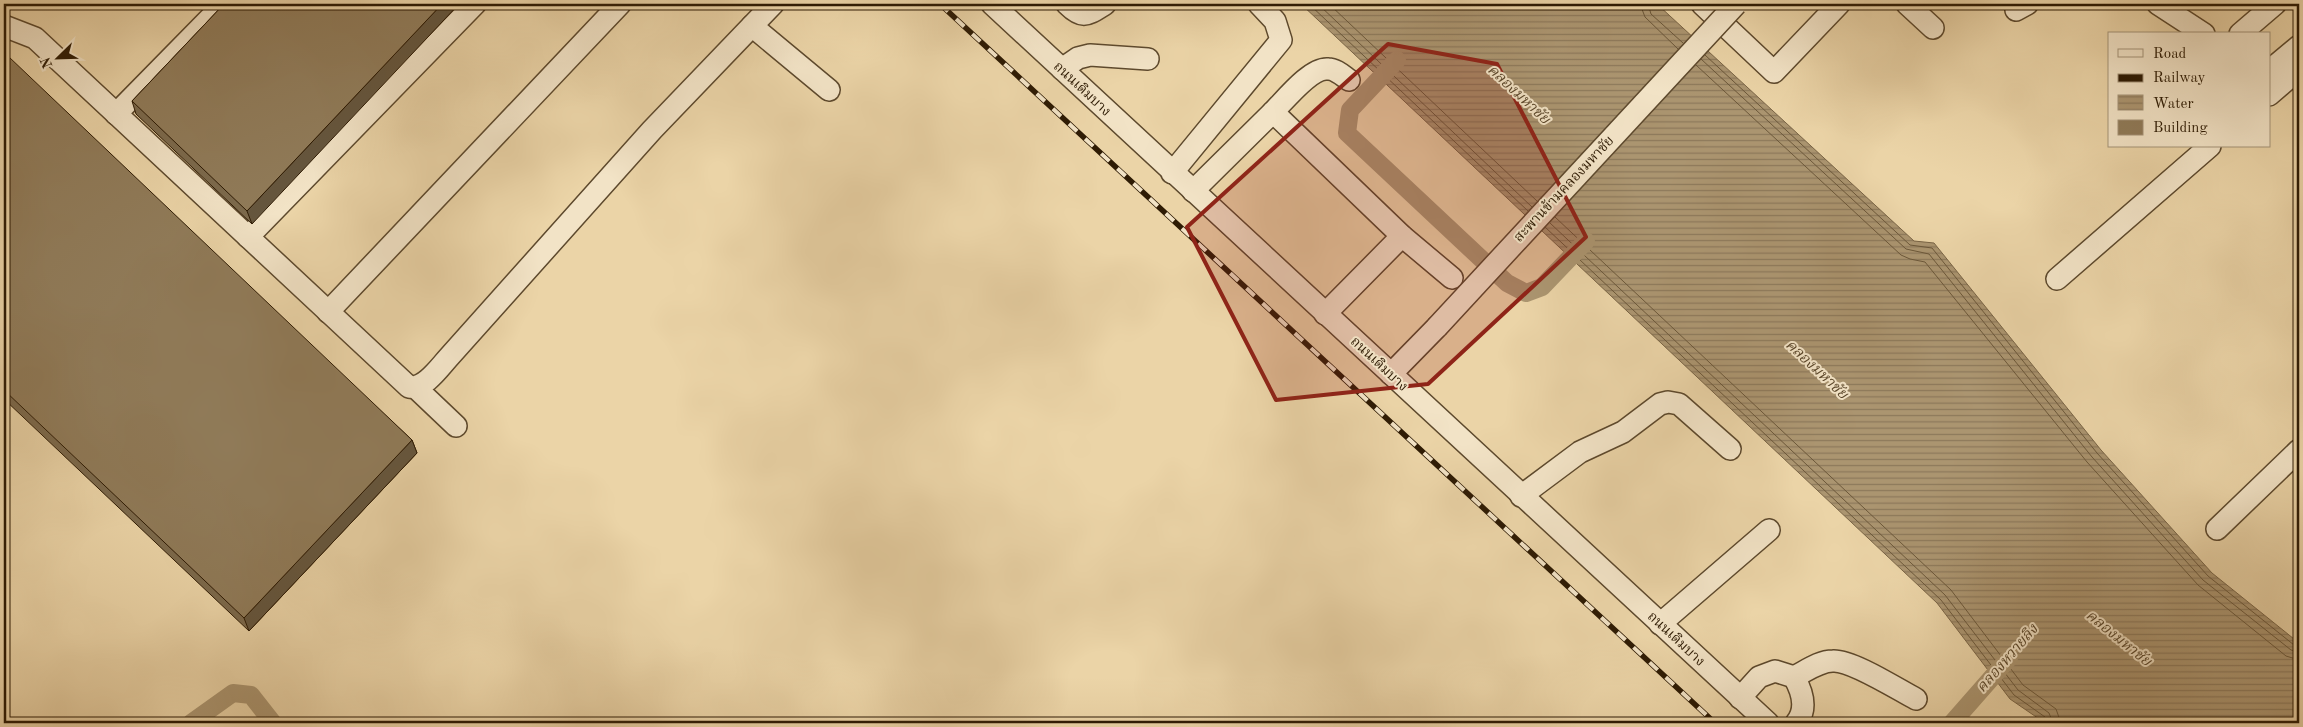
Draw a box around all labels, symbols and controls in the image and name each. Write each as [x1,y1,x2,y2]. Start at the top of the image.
north arrow [32,32,82,82]
legend [2108,32,2270,148]
text: Road [2153,47,2187,62]
text: N [38,55,55,70]
street label: ถนนเดิมบาง [1051,58,1114,119]
water label: คลองมหาชัย [1484,61,1554,128]
text: Railway [2153,71,2206,86]
text: Water [2153,97,2194,112]
text: Building [2153,121,2208,136]
street label: สะพานข้ามคลองมหาชัย [1510,132,1617,245]
street label: ถนนเดิมบาง [1348,333,1411,394]
water label: คลองมหาชัย [1782,336,1852,403]
water label: คลองมหาชัย [2083,607,2155,670]
street label: ถนนเดิมบาง [1645,608,1708,669]
water label: คลองหวายลิง [1973,620,2042,696]

